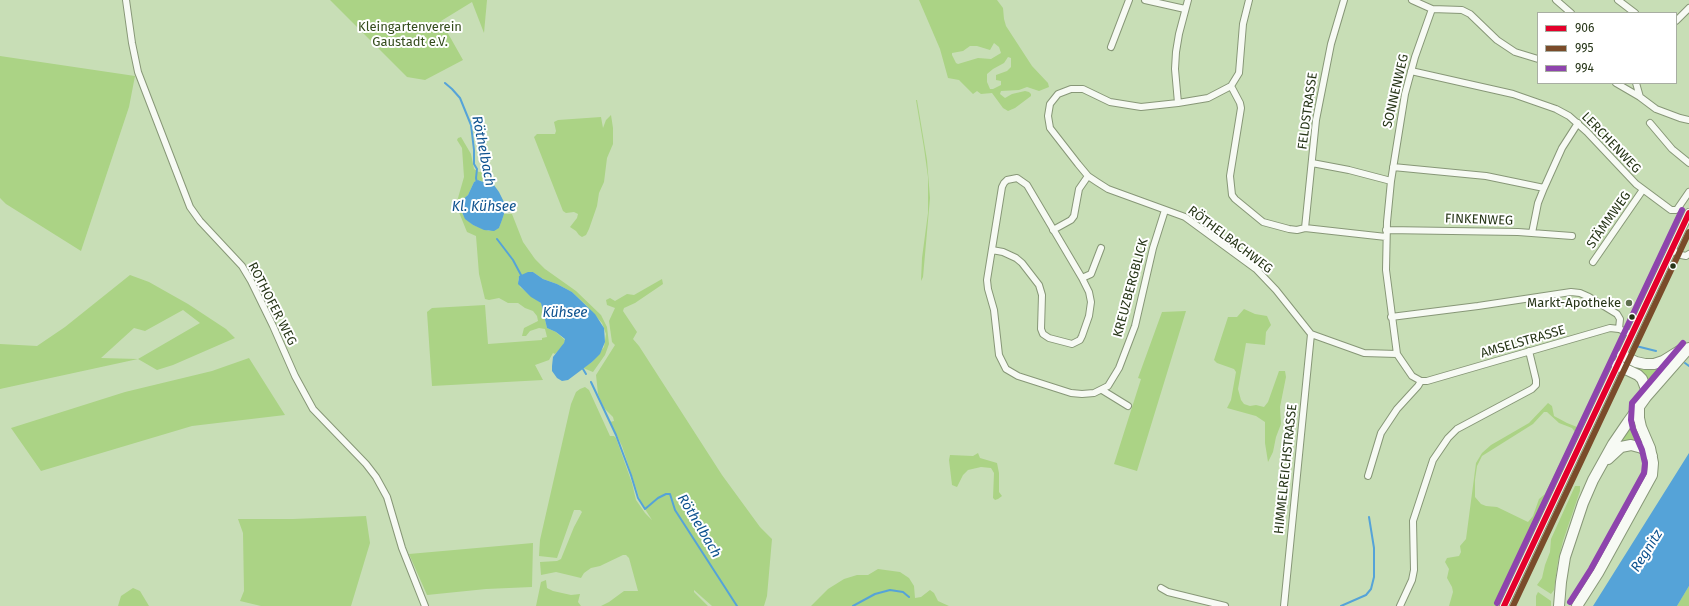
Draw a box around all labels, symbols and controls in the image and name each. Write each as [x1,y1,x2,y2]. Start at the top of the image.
legend [1537,12,1677,84]
park label: Kleingartenverein Gaustadt e.V. [358,19,462,50]
text: 906 [1575,21,1594,35]
text: 995 [1575,41,1594,55]
street label: SONNENWEG [1380,53,1412,129]
text: 994 [1575,61,1594,75]
street label: FELDSTRASSE [1295,71,1321,151]
street label: LERCHENWEG [1578,109,1644,177]
water label: Röthelbach [468,114,498,188]
street label: STÄMMWEG [1584,188,1634,252]
water label: Kl. Kühsee [452,199,516,215]
street label: RÖTHELBACHWEG [1184,203,1276,277]
street label: FINKENWEG [1445,211,1513,229]
street label: KREUZBERGBLICK [1110,237,1152,339]
street label: ROTHOFER WEG [244,260,300,348]
unlabelled marker [1668,261,1678,271]
place label: Markt-Apotheke [1527,295,1621,311]
marker: Markt-Apotheke [1624,298,1634,308]
water label: Kühsee [542,305,588,321]
unlabelled marker [1627,312,1637,322]
street label: AMSELSTRASSE [1479,322,1567,362]
street label: HIMMELREICHSTRASSE [1271,403,1301,535]
water label: Röthelbach [673,491,725,561]
water label: Regnitz [1628,527,1666,575]

